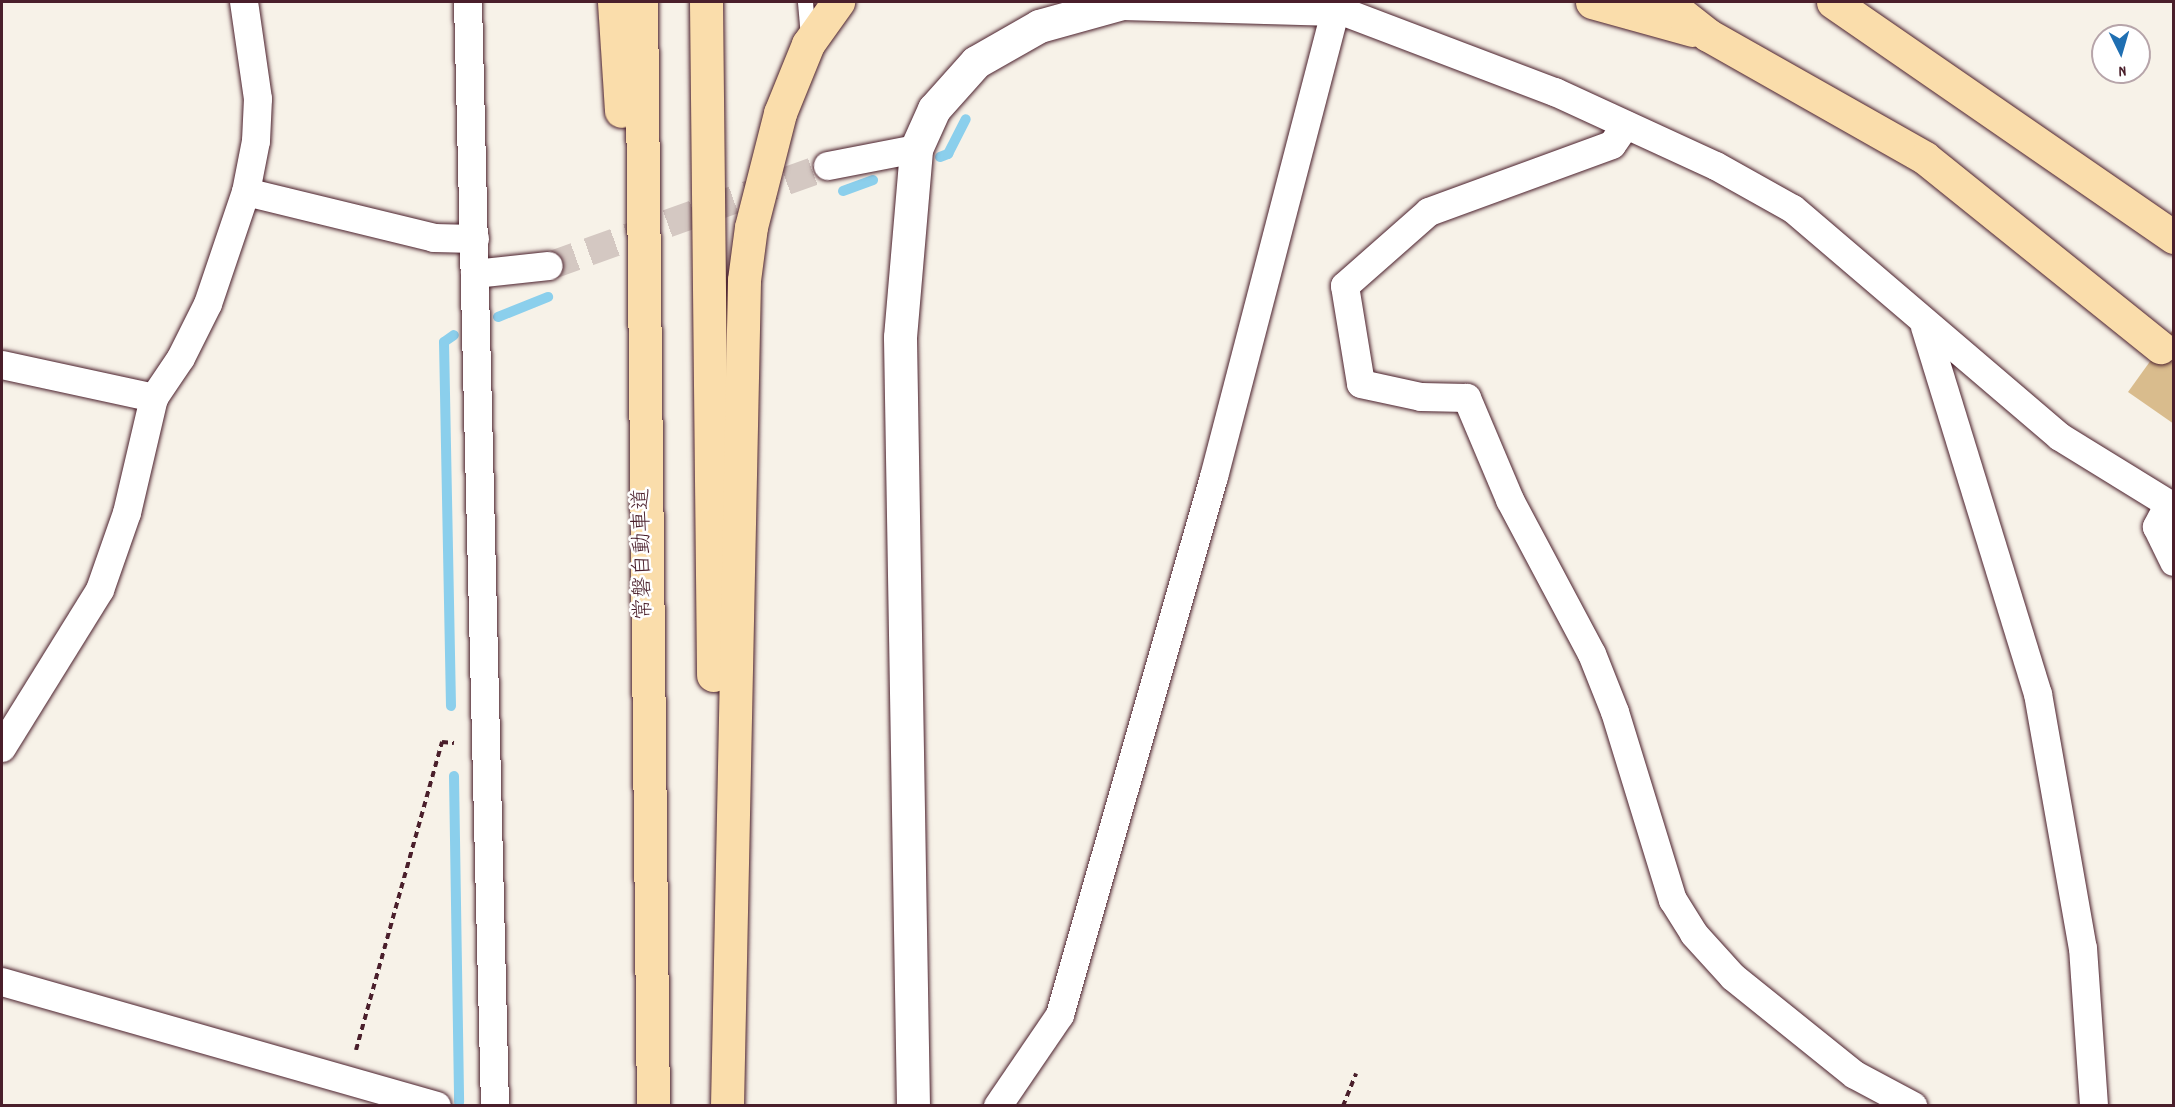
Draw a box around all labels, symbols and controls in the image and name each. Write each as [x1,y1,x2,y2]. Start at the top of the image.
north arrow [2091,24,2151,84]
text: N [2117,59,2127,82]
street label: 常磐自動車道 [630,488,658,620]

